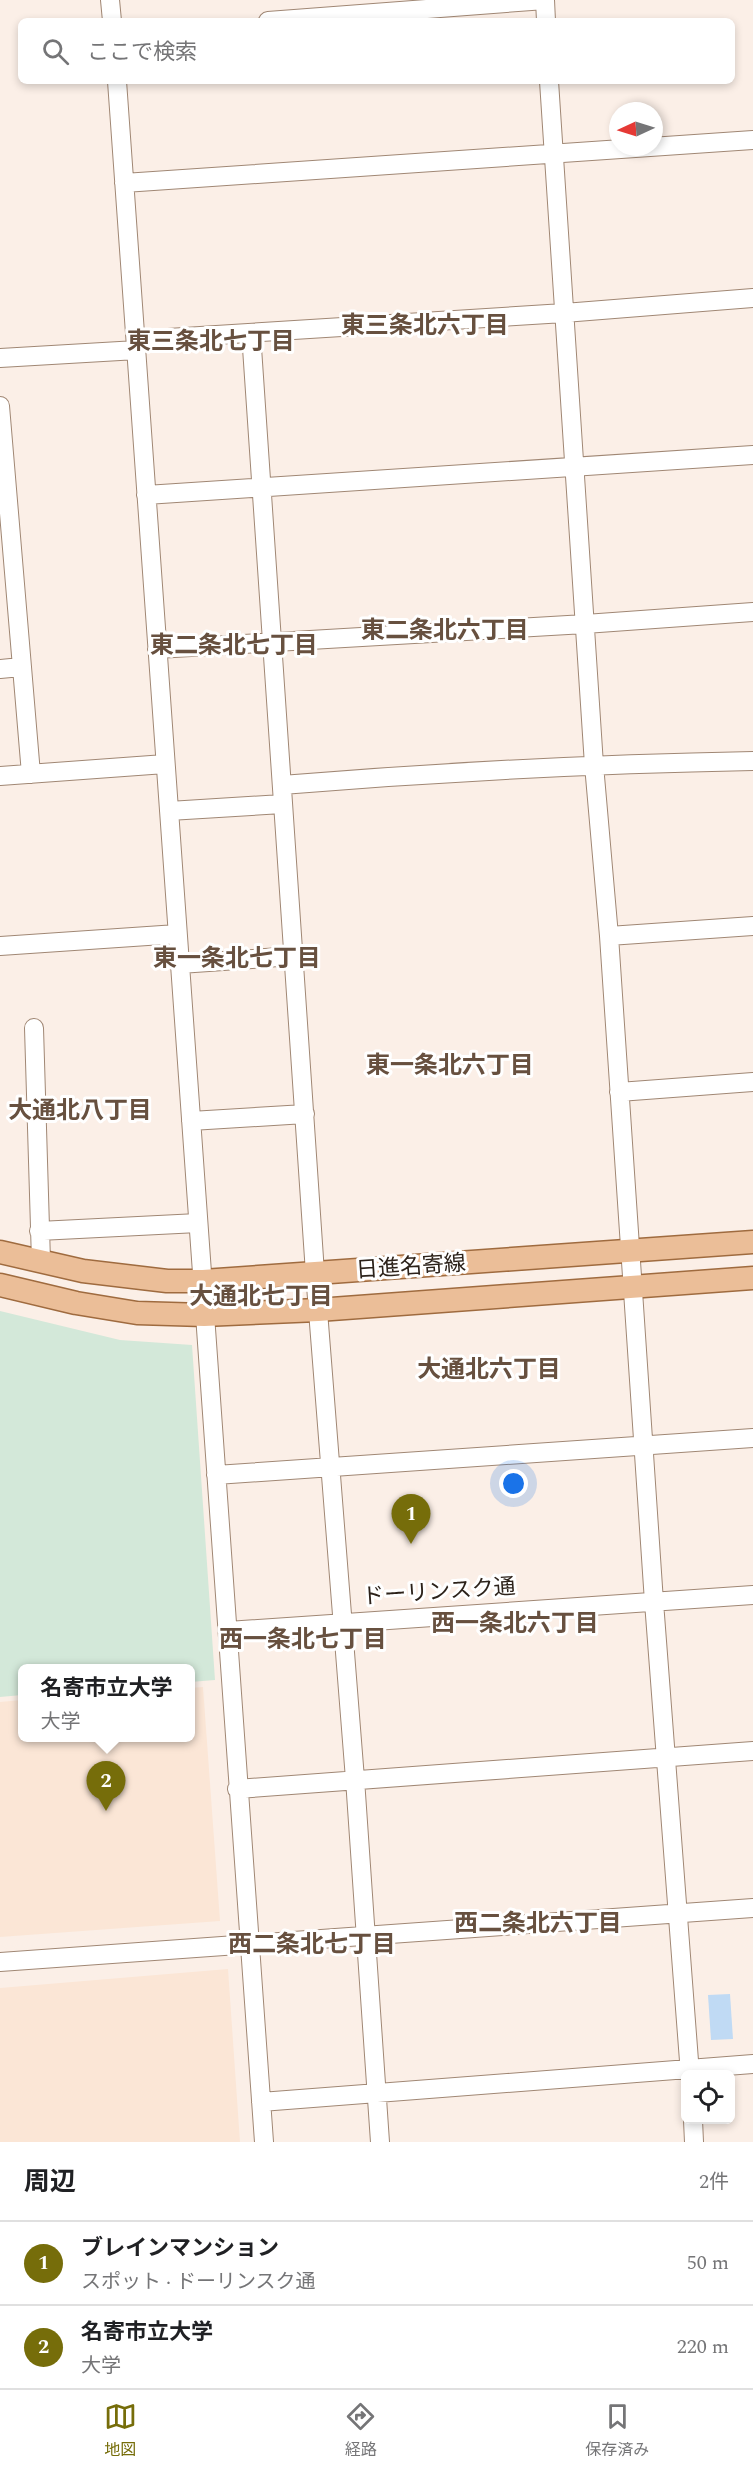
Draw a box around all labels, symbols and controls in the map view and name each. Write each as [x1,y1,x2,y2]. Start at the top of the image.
search box [18,18,735,84]
icon: search [39,35,72,68]
text: ここで検索 [87,36,197,69]
north arrow [609,102,663,156]
district label: 東三条北六丁目 [341,308,509,344]
district label: 東三条北七丁目 [127,324,295,360]
district label: 東二条北六丁目 [361,613,529,649]
district label: 東二条北七丁目 [150,628,318,664]
district label: 東一条北七丁目 [153,941,321,977]
district label: 東一条北六丁目 [366,1048,534,1084]
district label: 大通北八丁目 [8,1093,152,1129]
street label: 日進名寄線 [355,1247,467,1287]
district label: 大通北七丁目 [189,1279,333,1315]
district label: 大通北六丁目 [417,1352,561,1388]
your location [499,1469,528,1498]
pin: 1 [392,1494,430,1544]
street label: ドーリンスク通 [361,1570,517,1614]
district label: 西一条北六丁目 [431,1606,599,1642]
district label: 西一条北七丁目 [219,1622,387,1658]
popup [18,1664,195,1742]
text: 名寄市立大学 [40,1672,173,1705]
text: 大学 [40,1707,80,1737]
pin: 2 [86,1762,126,1811]
district label: 西二条北六丁目 [454,1906,622,1942]
district label: 西二条北七丁目 [228,1927,396,1963]
map controls [681,2070,735,2124]
button: locate [681,2070,735,2124]
text: 周辺 [24,2162,76,2202]
text: 2件 [699,2167,729,2197]
text: ブレインマンション [81,2232,279,2265]
text: 1 [38,2248,49,2278]
text: 50 m [687,2248,729,2278]
text: スポット · ドーリンスク通 [81,2267,316,2297]
text: 名寄市立大学 [81,2316,213,2349]
text: 2 [38,2332,49,2362]
text: 220 m [677,2332,729,2362]
text: 大学 [81,2351,121,2381]
tab: 地図 [104,2400,137,2462]
tab: 経路 [344,2400,377,2462]
tab: 保存済み [585,2400,649,2462]

